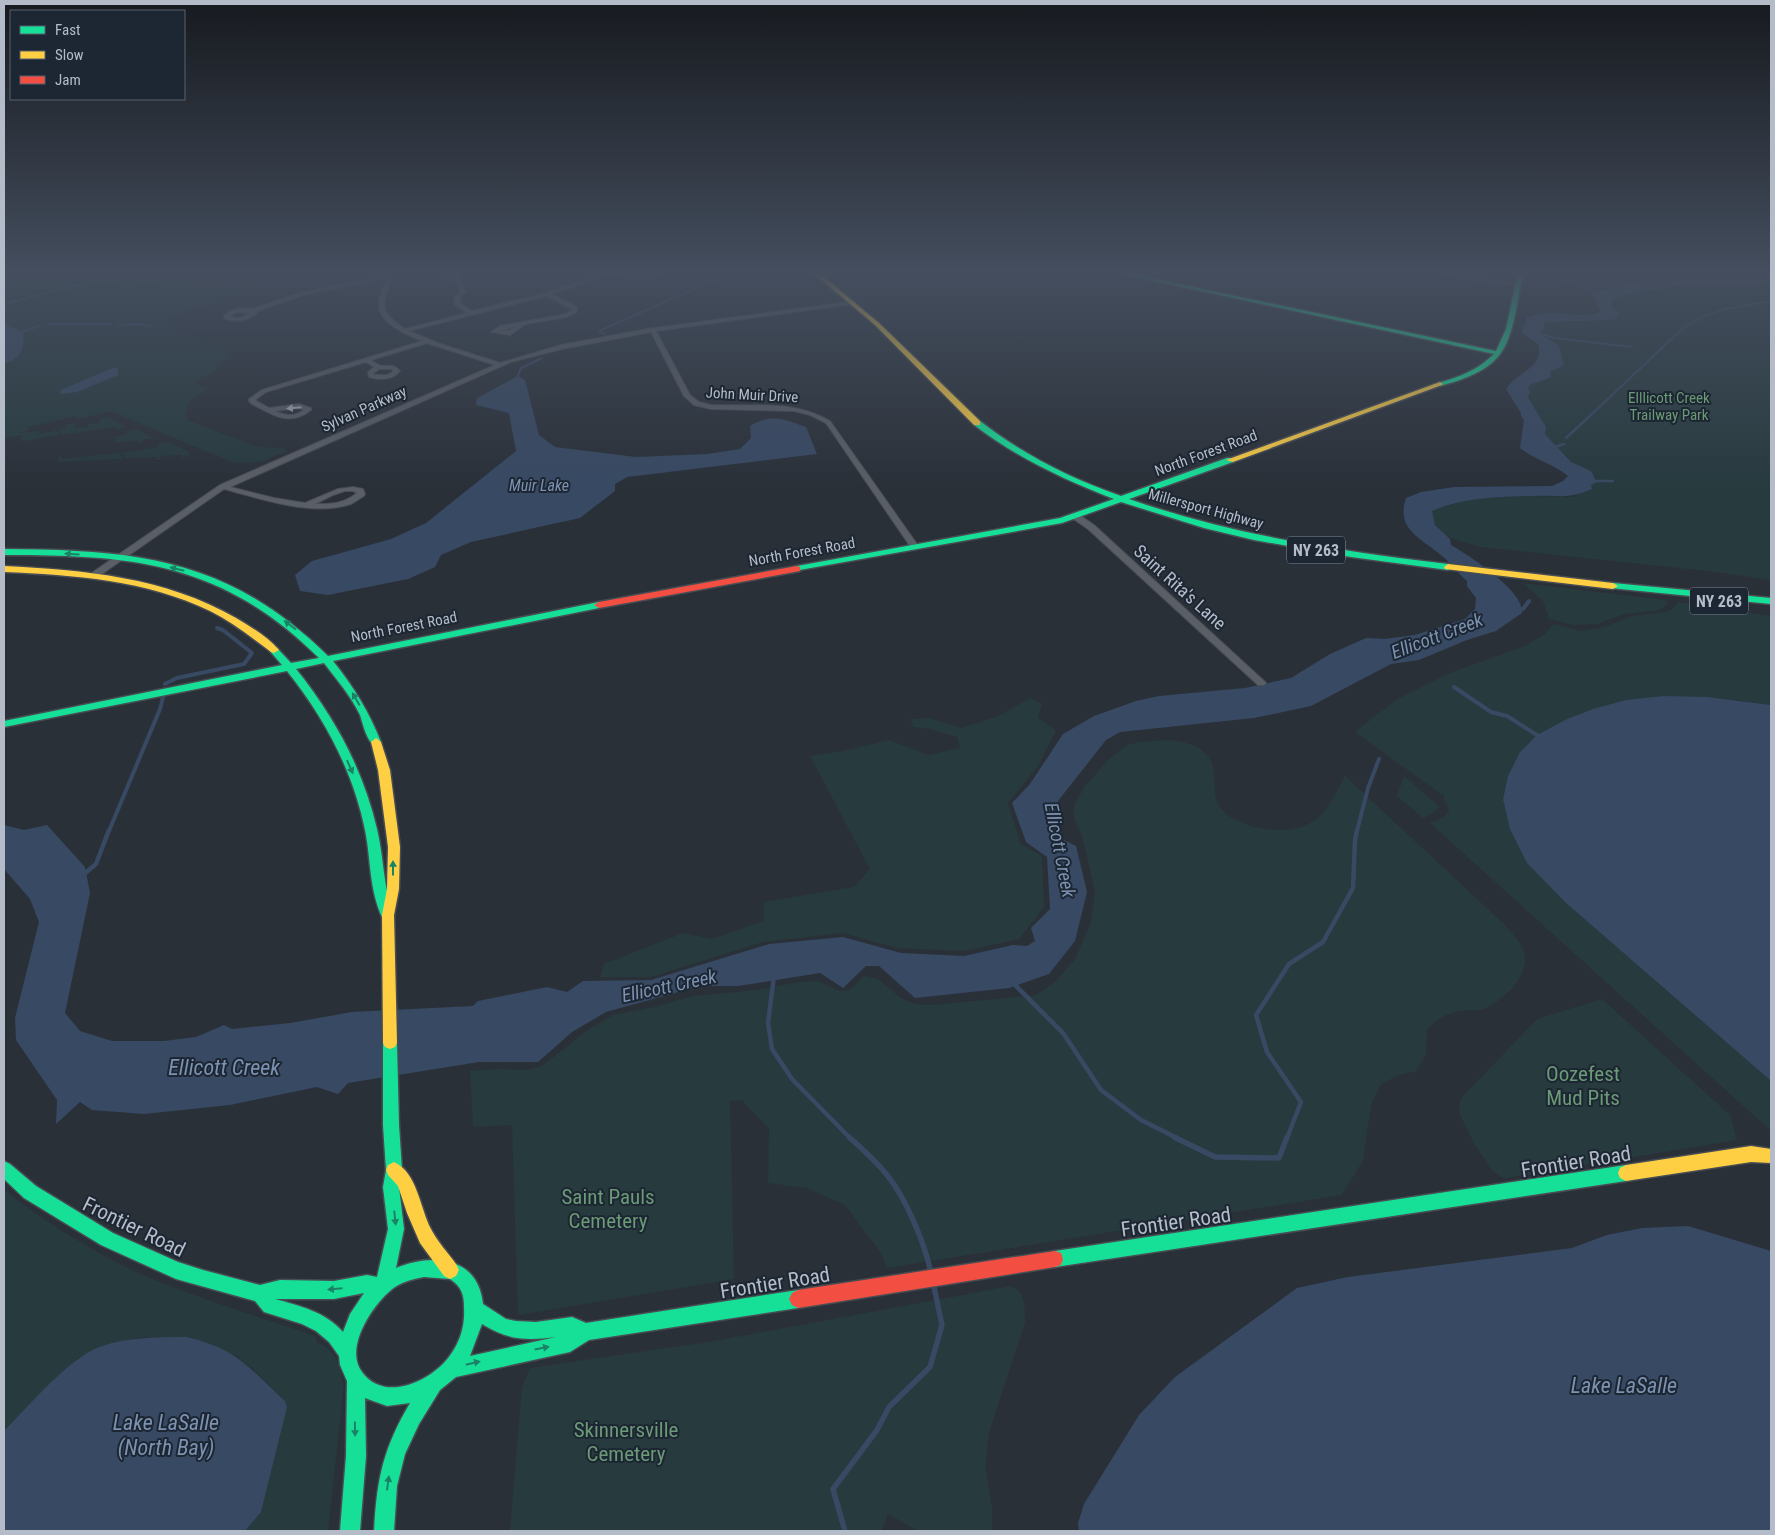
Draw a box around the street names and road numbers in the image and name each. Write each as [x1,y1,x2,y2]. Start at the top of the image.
street label: Sylvan Parkway [319,382,409,436]
street label: John Muir Drive [705,384,799,406]
street label: North Forest Road [1152,426,1260,480]
street label: Millersport Highway [1147,485,1265,533]
street label: North Forest Road [747,534,857,570]
road number: NY 263 [1287,536,1345,564]
street label: Saint Rita's Lane [1130,540,1230,634]
road number: NY 263 [1690,588,1748,614]
street label: North Forest Road [349,608,459,646]
street label: Frontier Road [1519,1141,1633,1183]
street label: Frontier Road [79,1192,189,1262]
street label: Frontier Road [1119,1202,1233,1242]
street label: Frontier Road [718,1262,832,1304]

